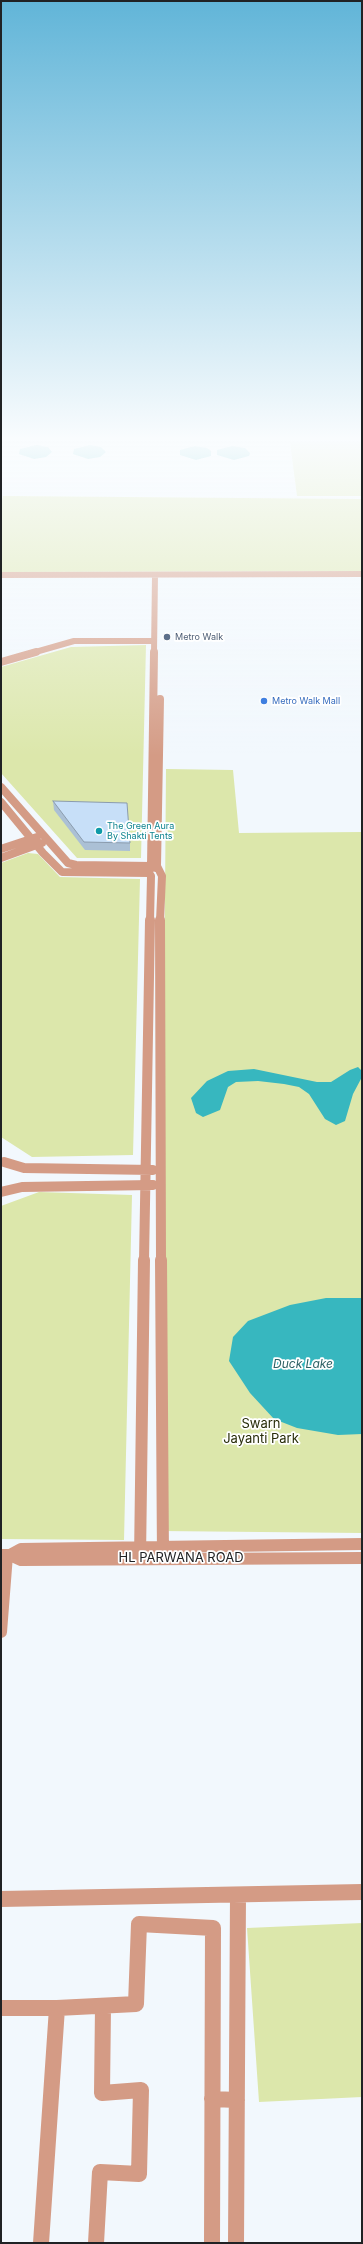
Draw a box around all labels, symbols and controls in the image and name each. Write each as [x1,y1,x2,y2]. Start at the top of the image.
marker: Metro Walk [162,632,172,642]
place label: Metro Walk [175,632,223,642]
marker: Metro Walk Mall [259,696,269,706]
place label: Metro Walk Mall [272,696,340,706]
place label: The Green Aura By Shakti Tents [107,821,174,842]
marker: The Green Aura By Shakti Tents [94,826,104,836]
water label: Duck Lake [273,1357,333,1371]
park label: Swarn Jayanti Park [223,1416,299,1447]
street label: HL PARWANA ROAD [118,1550,244,1566]

